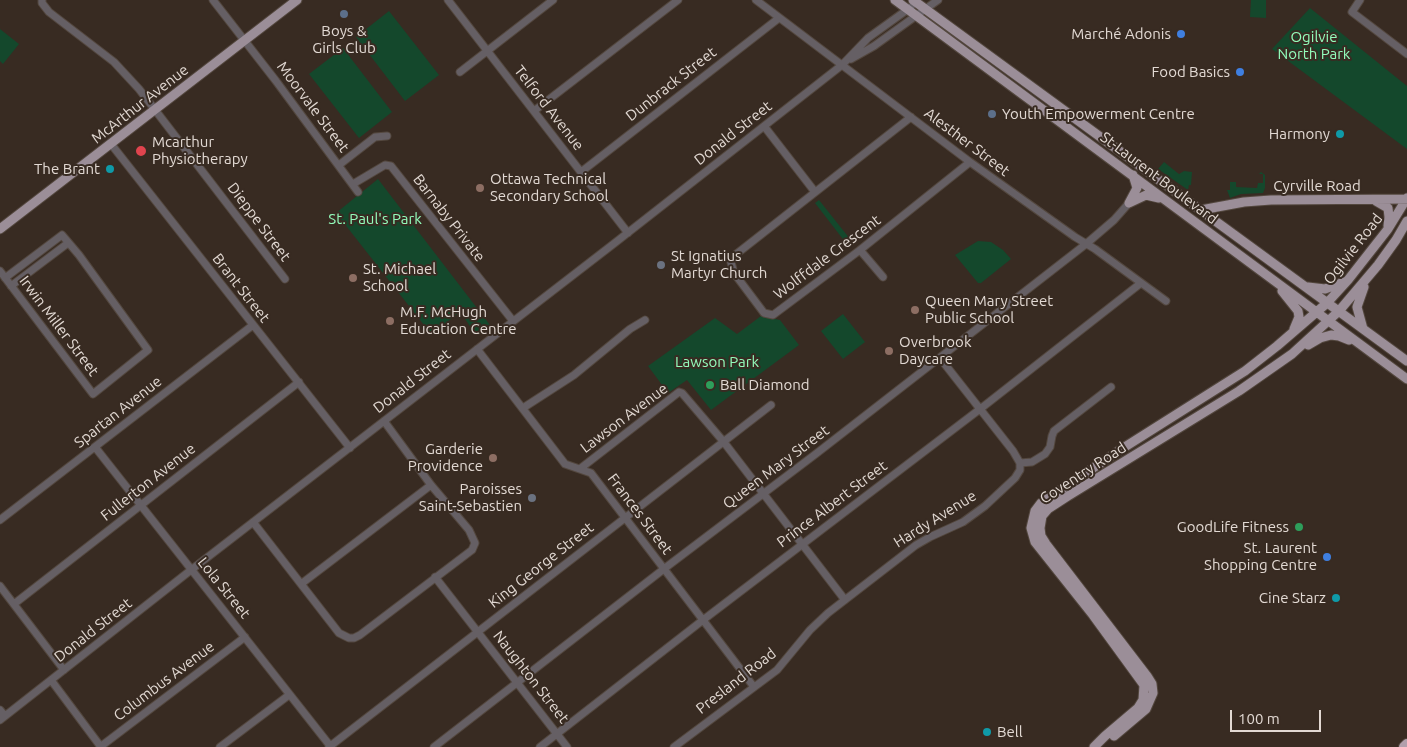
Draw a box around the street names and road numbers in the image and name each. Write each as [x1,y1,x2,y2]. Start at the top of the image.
street label: Dunbrack Street [622,43,720,125]
street label: Moorvale Street [273,58,353,156]
street label: McArthur Avenue [88,61,192,147]
street label: Telford Avenue [510,62,588,154]
street label: Donald Street [691,97,775,169]
street label: Alesther Street [921,104,1013,180]
street label: St-Laurent Boulevard [1097,128,1221,228]
street label: Barnaby Private [409,171,489,265]
street label: Cyrville Road [1273,177,1361,195]
street label: Dieppe Street [224,179,294,265]
street label: Ogilvie Road [1320,210,1386,288]
street label: Wolffdale Crescent [770,211,884,303]
street label: Brant Street [208,250,274,326]
street label: Irwin Miller Street [15,272,103,380]
street label: Donald Street [370,345,454,417]
street label: Spartan Avenue [71,372,165,452]
street label: Lawson Avenue [577,379,671,457]
street label: Queen Mary Street [719,421,833,513]
street label: Coventry Road [1036,438,1130,508]
street label: Fullerton Avenue [97,439,199,525]
street label: Prince Albert Street [773,457,891,551]
street label: Frances Street [604,470,676,558]
street label: Hardy Avenue [890,487,980,551]
street label: King George Street [485,518,597,612]
street label: Lola Street [194,554,254,622]
street label: Donald Street [51,594,135,666]
street label: Naughton Street [489,627,573,727]
street label: Columbus Avenue [110,637,218,725]
street label: Presland Road [692,644,780,718]

